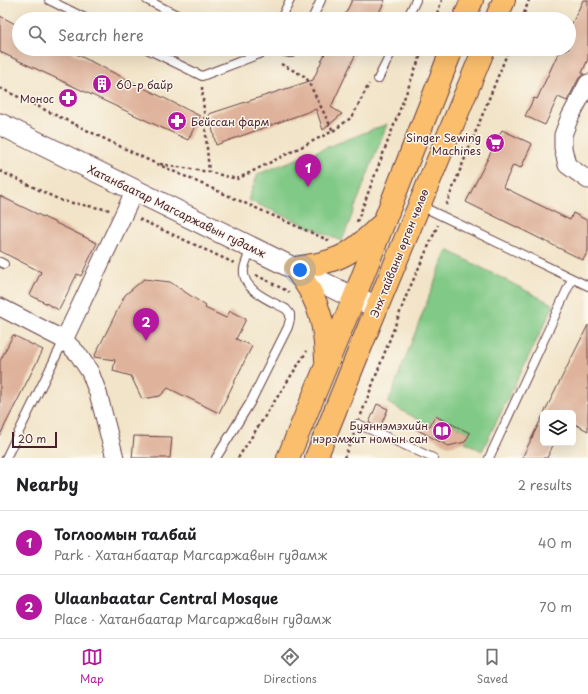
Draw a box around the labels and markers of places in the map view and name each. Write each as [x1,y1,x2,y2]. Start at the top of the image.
building icon: 60-р байр [91,73,113,95]
place label: 60-р байр [116,76,173,93]
pharmacy icon: Монос [57,87,79,109]
place label: Монос [20,90,54,107]
pharmacy icon: Бейссан фарм [166,110,188,132]
place label: Бейссан фарм [191,113,270,130]
place label: Singer Sewing Machines [406,129,481,159]
supermarket icon: Singer Sewing Machines [484,132,506,154]
pin: 1 [295,154,321,187]
pin: 2 [133,308,159,341]
place label: Буяннэмэхийн нэрэмжит номын сан [313,417,428,447]
library icon: Буяннэмэхийн нэрэмжит номын сан [431,420,453,442]

